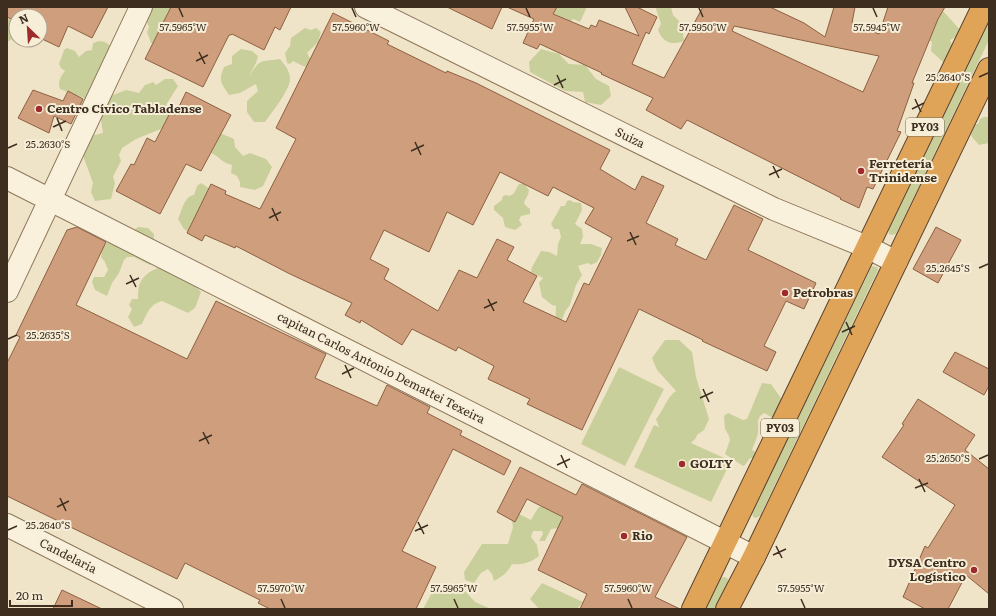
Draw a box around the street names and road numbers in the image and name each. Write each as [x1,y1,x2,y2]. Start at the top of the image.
road number: PY03 [906,118,944,136]
street label: Suiza [613,122,649,152]
street label: capitan Carlos Antonio Demattei Texeira [274,307,489,428]
road number: PY03 [761,419,799,437]
street label: Candelaria [37,533,101,578]

